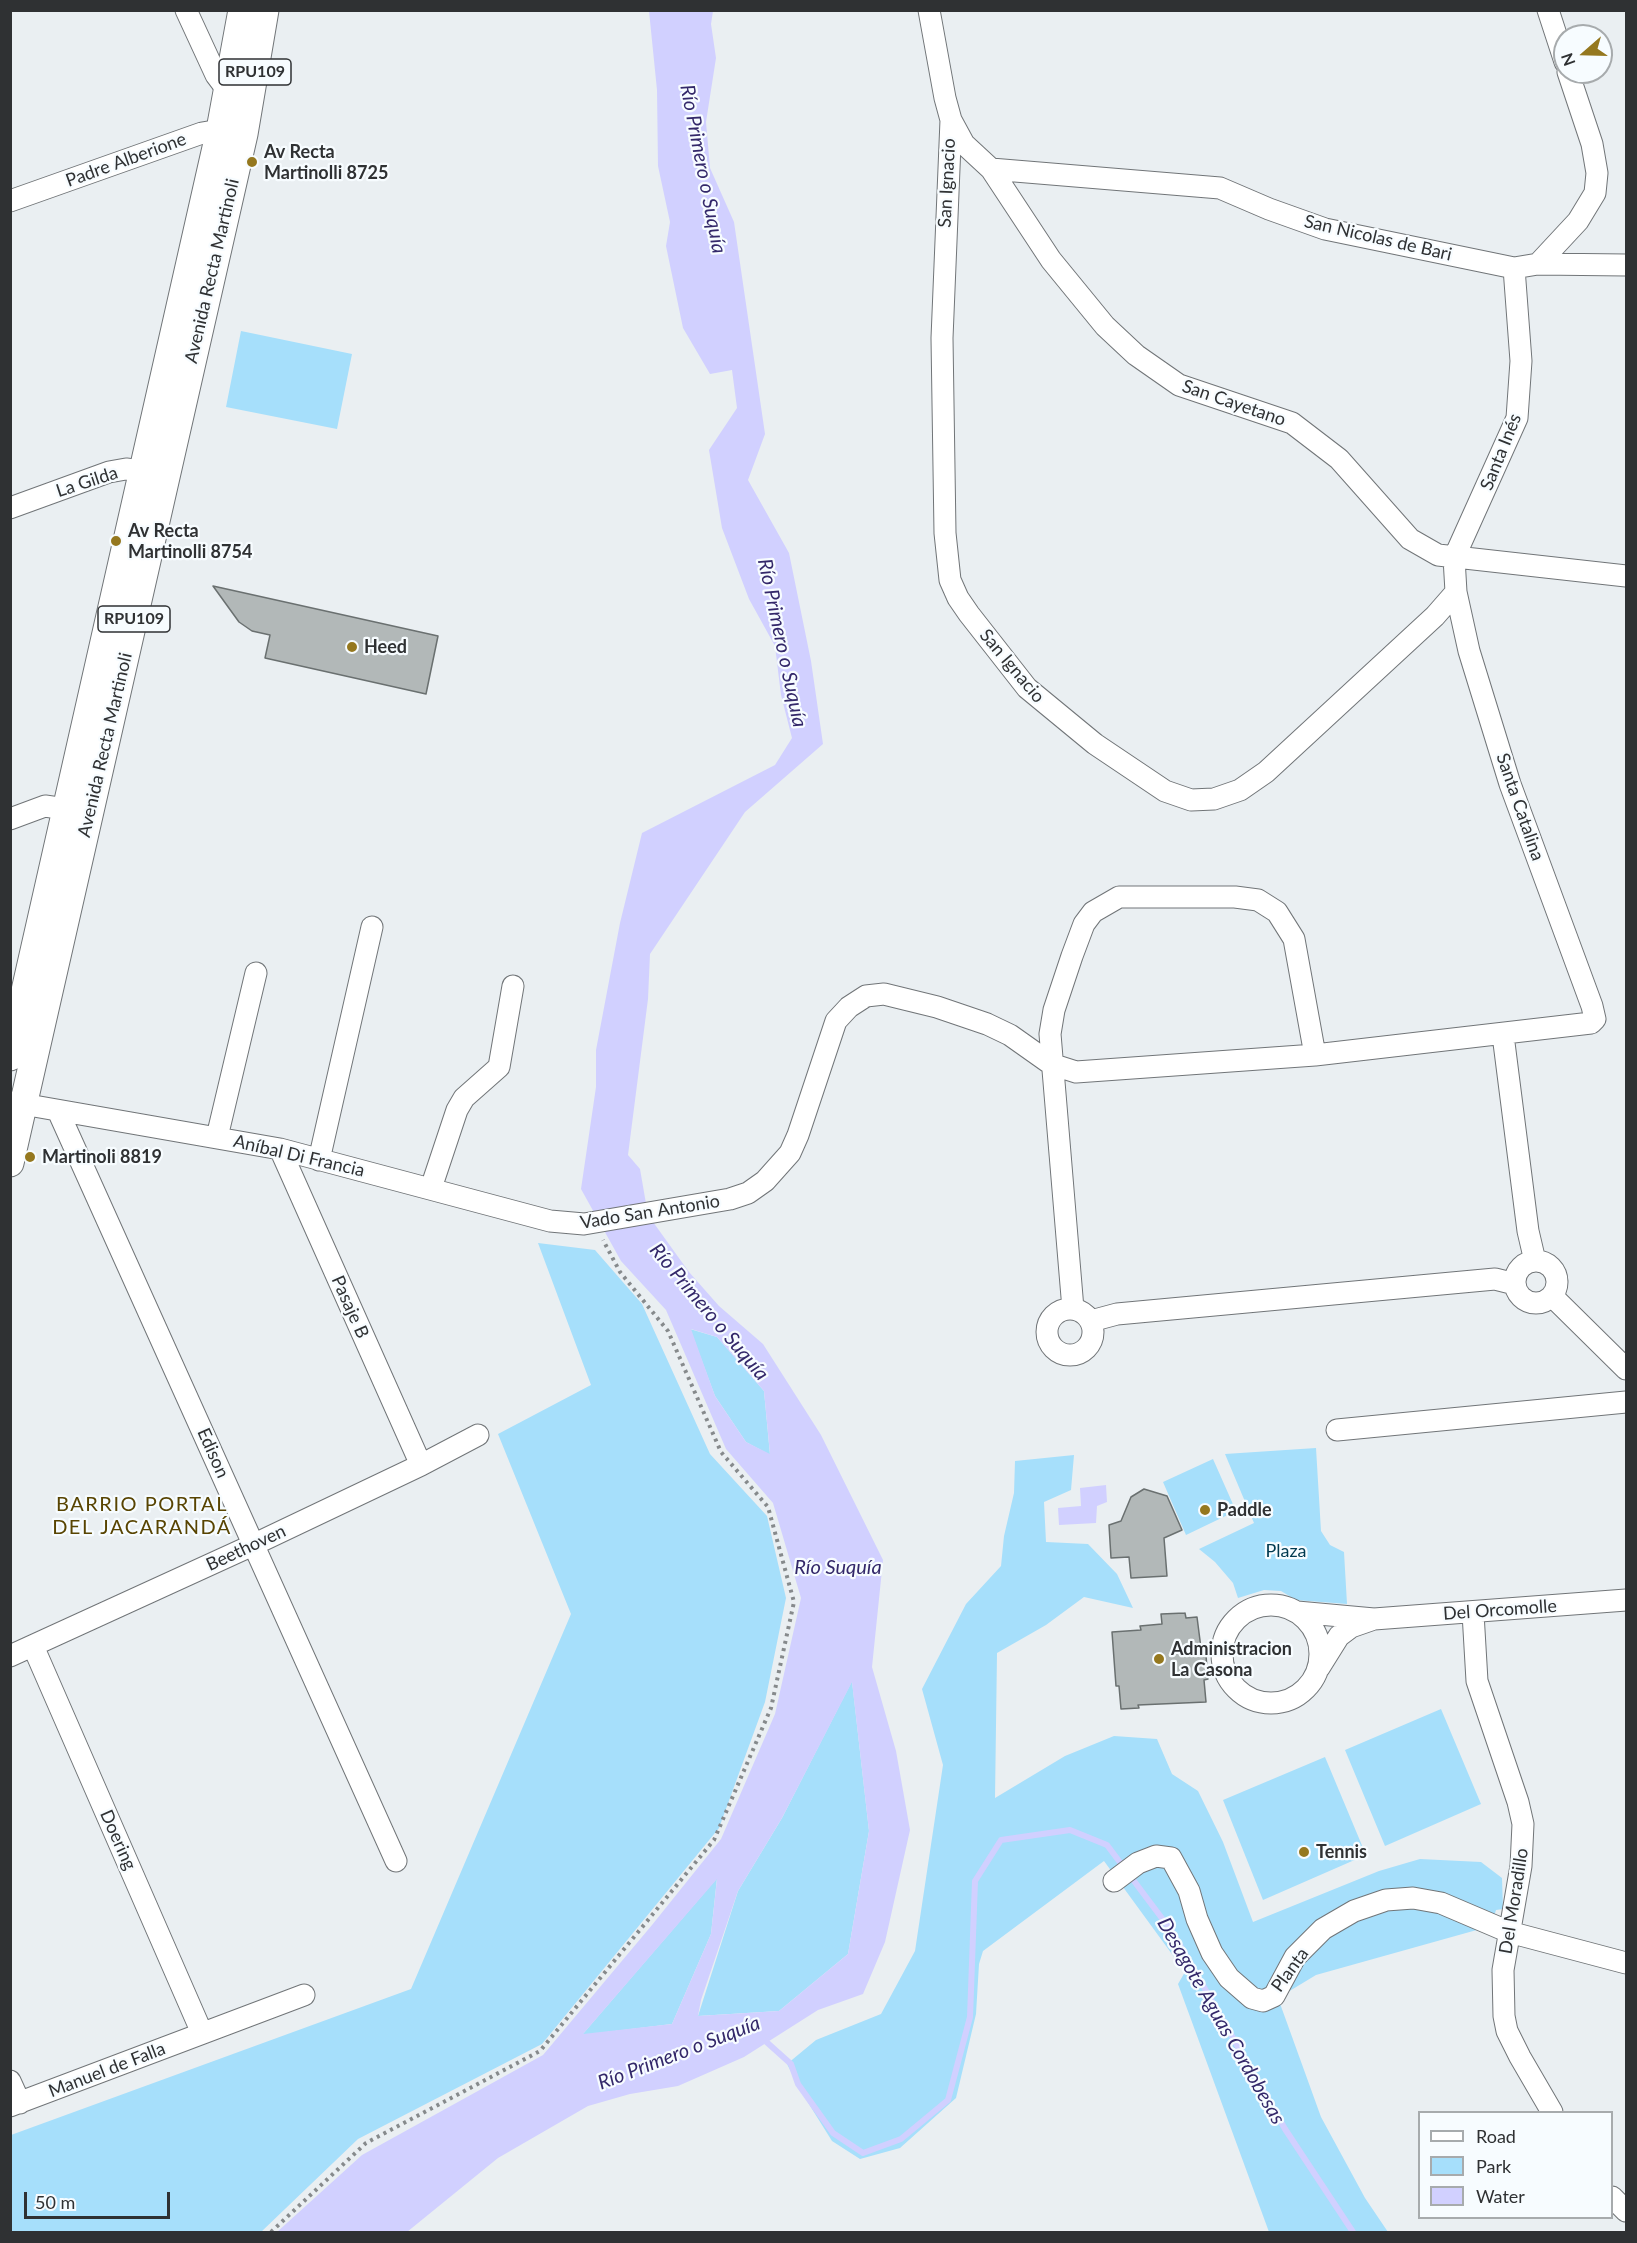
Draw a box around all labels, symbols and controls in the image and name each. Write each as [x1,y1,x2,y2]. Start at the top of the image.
north arrow [1553,24,1613,84]
text: N [1556,51,1579,69]
road number: RPU109 [219,59,291,85]
water label: Río Primero o Suquía [675,82,731,256]
street label: Padre Alberione [63,128,189,192]
street label: San Ignacio [934,138,960,228]
place label: Av Recta Martinolli 8725 [264,141,388,184]
marker: Av Recta Martinolli 8725 [245,155,259,169]
street label: Avenida Recta Martinoli [180,177,244,365]
street label: San Nicolas de Bari [1302,211,1454,265]
street label: San Cayetano [1179,375,1289,431]
street label: Santa Inés [1476,411,1526,493]
street label: La Gilda [53,462,121,502]
place label: Av Recta Martinolli 8754 [128,520,252,562]
marker: Av Recta Martinolli 8754 [109,534,123,548]
water label: Río Primero o Suquía [752,556,812,730]
road number: RPU109 [98,606,170,632]
street label: San Ignacio [975,625,1049,707]
place label: Heed [364,636,407,658]
marker: Heed [345,640,359,654]
street label: Avenida Recta Martinoli [73,651,137,839]
street label: Santa Catalina [1492,750,1548,864]
street label: Aníbal Di Francia [231,1130,367,1182]
place label: Martinoli 8819 [42,1146,162,1168]
marker: Martinoli 8819 [23,1150,37,1164]
street label: Vado San Antonio [579,1190,721,1234]
water label: Río Primero o Suquía [645,1238,773,1386]
street label: Pasaje B [327,1272,373,1342]
street label: Edison [192,1425,234,1481]
district label: BARRIO PORTAL DEL JACARANDÁ [52,1493,232,1540]
place label: Paddle [1217,1499,1272,1521]
marker: Paddle [1198,1503,1212,1517]
street label: Beethoven [203,1520,289,1576]
park label: Plaza [1265,1540,1307,1562]
water label: Río Suquía [794,1556,882,1580]
street label: Del Orcomolle [1442,1595,1558,1625]
place label: Administracion La Casona [1171,1638,1292,1680]
marker: Administracion La Casona [1152,1652,1166,1666]
street label: Doering [95,1807,141,1873]
place label: Tennis [1316,1841,1367,1863]
marker: Tennis [1297,1845,1311,1859]
street label: Del Moradillo [1495,1846,1533,1956]
water label: Desagote Aguas Cordobesas [1152,1913,1290,2129]
street label: Planta [1267,1944,1313,1996]
water label: Río Primero o Suquía [595,2011,763,2095]
street label: Manuel de Falla [46,2038,168,2102]
legend [1418,2111,1613,2219]
text: Road [1476,2125,1516,2147]
text: Park [1476,2155,1511,2177]
scale bar [27,2180,172,2218]
text: Water [1476,2185,1525,2207]
text: 50 m [35,2191,75,2213]

